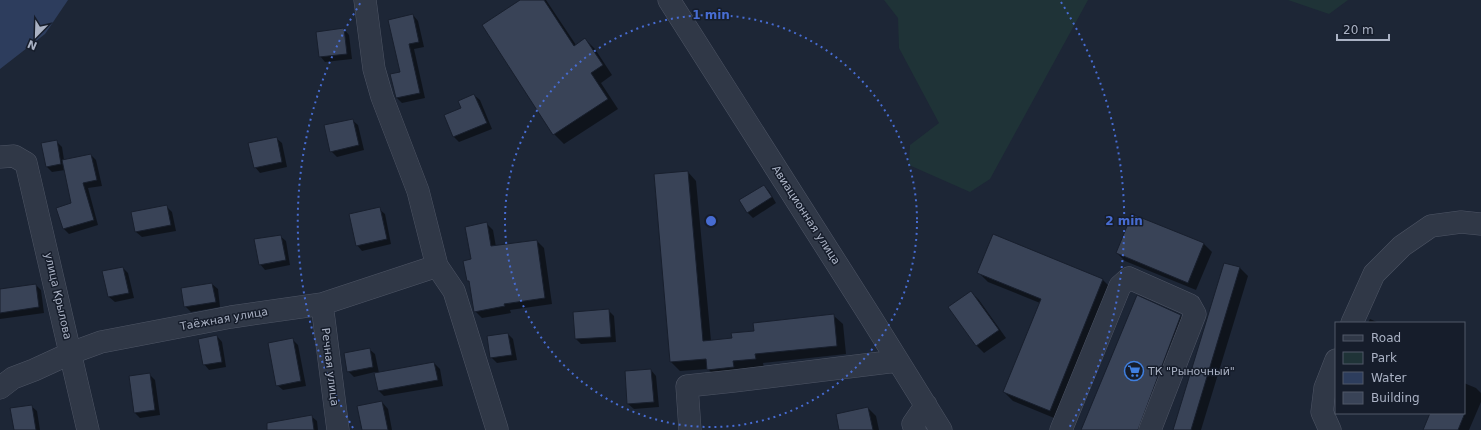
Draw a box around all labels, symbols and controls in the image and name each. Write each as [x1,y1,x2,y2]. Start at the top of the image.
text: 1 min [692,8,730,22]
north arrow [16,16,56,56]
scale bar [1337,16,1389,42]
text: 20 m [1343,23,1374,37]
text: N [26,37,39,53]
street label: Авиационная улица [769,163,843,267]
centre of rings [704,214,718,228]
text: 2 min [1105,214,1143,228]
street label: улица Крылова [42,251,74,341]
street label: Таёжная улица [178,305,269,333]
legend [1335,322,1465,414]
street label: Речная улица [319,327,341,407]
text: Road [1371,331,1401,345]
text: Park [1371,351,1397,365]
supermarket icon: ТК "Рыночный" [1123,360,1145,382]
place label: ТК "Рыночный" [1147,365,1235,378]
text: Water [1371,371,1407,385]
text: Building [1371,391,1420,405]

